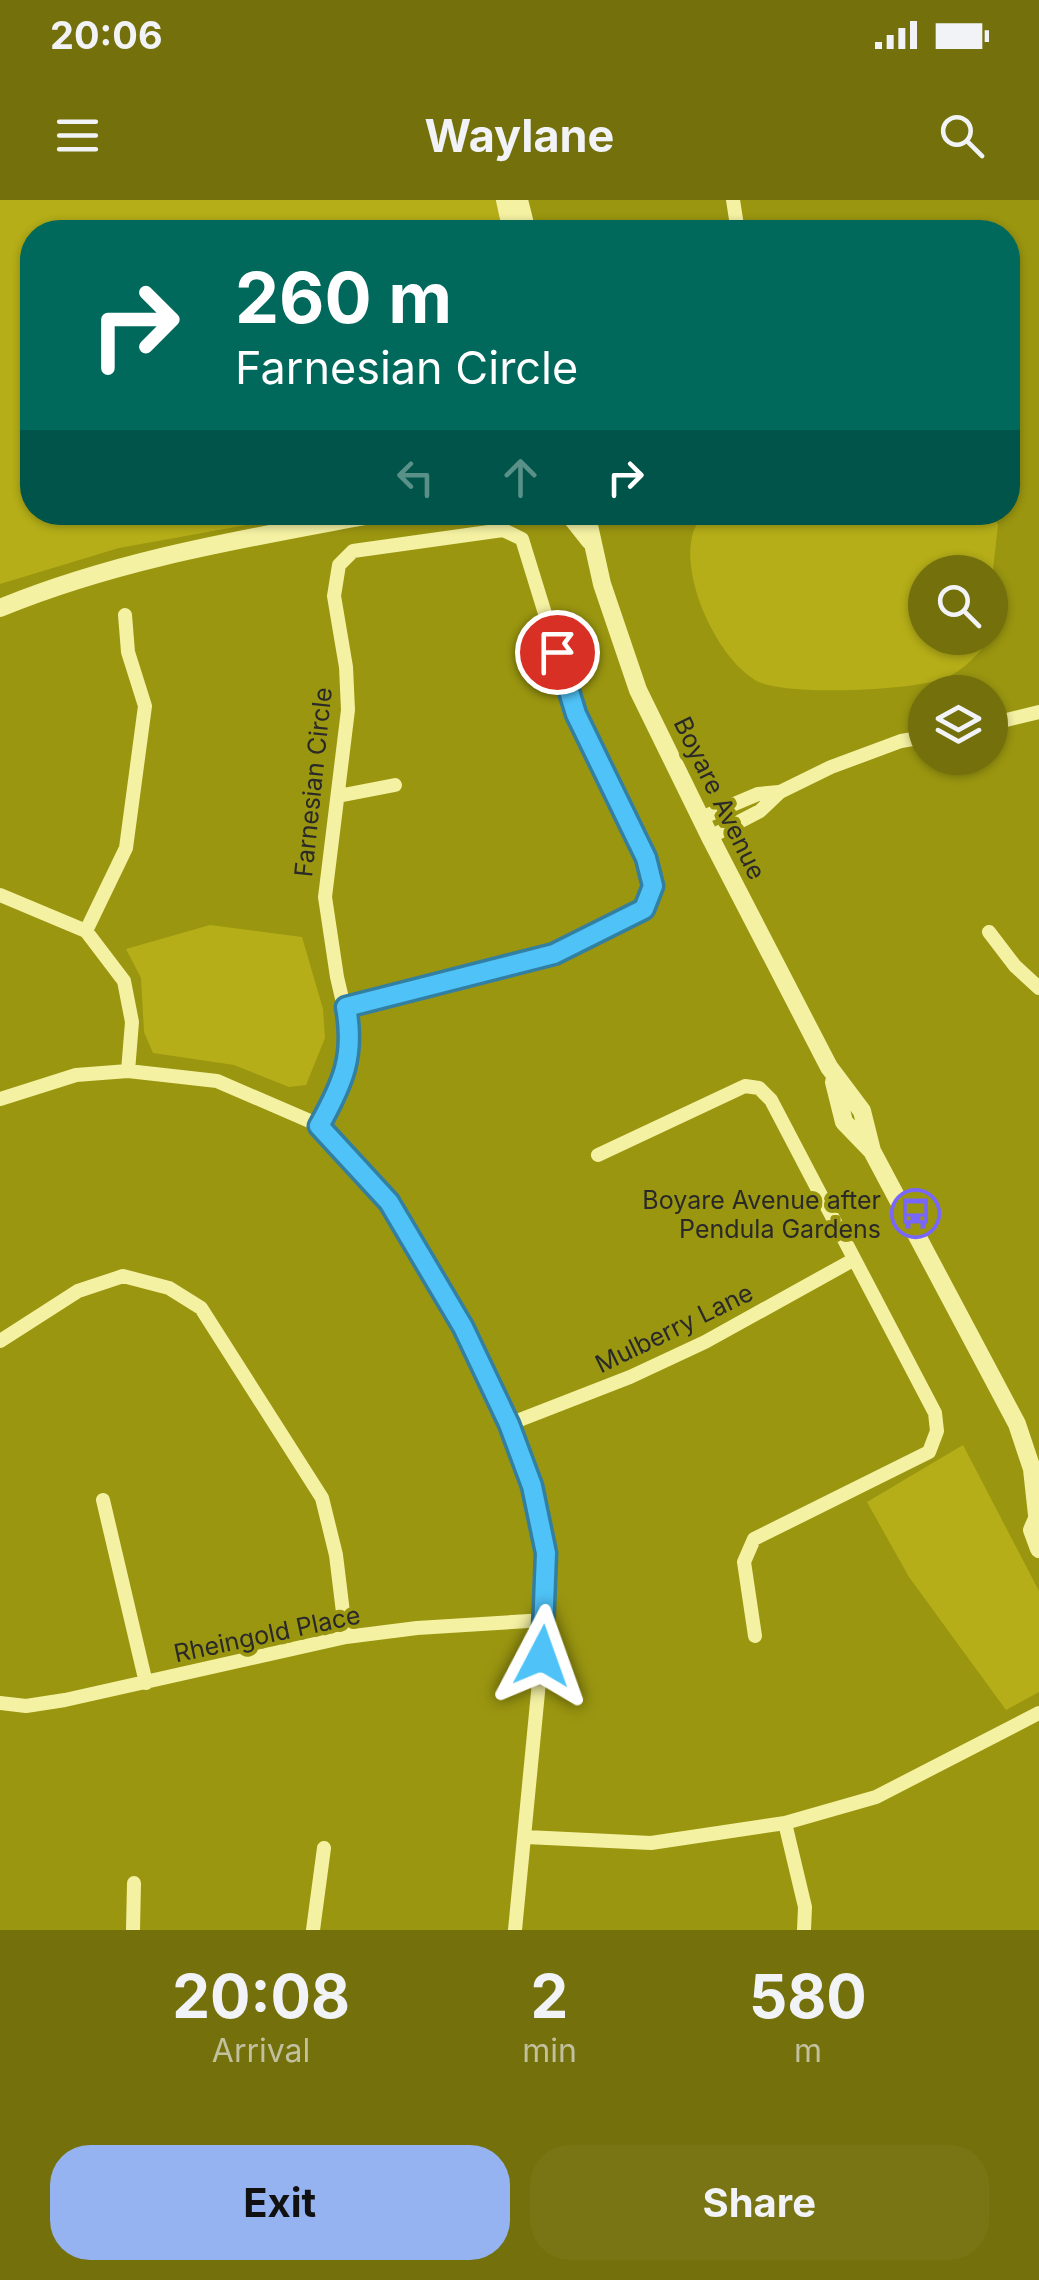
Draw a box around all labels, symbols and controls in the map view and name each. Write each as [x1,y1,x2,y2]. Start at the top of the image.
text: 20:06 [50,12,163,58]
icon: menu [50,108,105,163]
text: Waylane [425,108,614,163]
icon: search [934,108,989,163]
text: 260 m [235,255,452,340]
icon: right [70,260,200,390]
text: Farnesian Circle [235,340,578,395]
icon: left [388,450,443,505]
icon: ahead [493,450,548,505]
icon: right [598,450,653,505]
map controls [908,555,1008,775]
button: search [908,555,1008,655]
pin [515,610,600,695]
icon: arrive [530,625,585,680]
button: layers [908,675,1008,775]
street label: Farnesian Circle [288,686,338,878]
street label: Boyare Avenue [668,712,772,884]
place label: Boyare Avenue after Pendula Gardens [642,1185,881,1244]
bus stop icon: Boyare Avenue after Pendula Gardens [890,1188,942,1240]
street label: Mulberry Lane [590,1277,758,1379]
street label: Rheingold Place [171,1600,363,1668]
position arrow [490,1604,594,1708]
text: 20:08 [172,1960,350,2032]
text: 2 [531,1960,568,2032]
text: 580 [749,1960,867,2032]
text: Arrival [212,2031,310,2070]
text: min [522,2031,577,2070]
text: m [794,2031,822,2070]
button: Exit [50,2145,510,2260]
button: Share [530,2145,989,2260]

